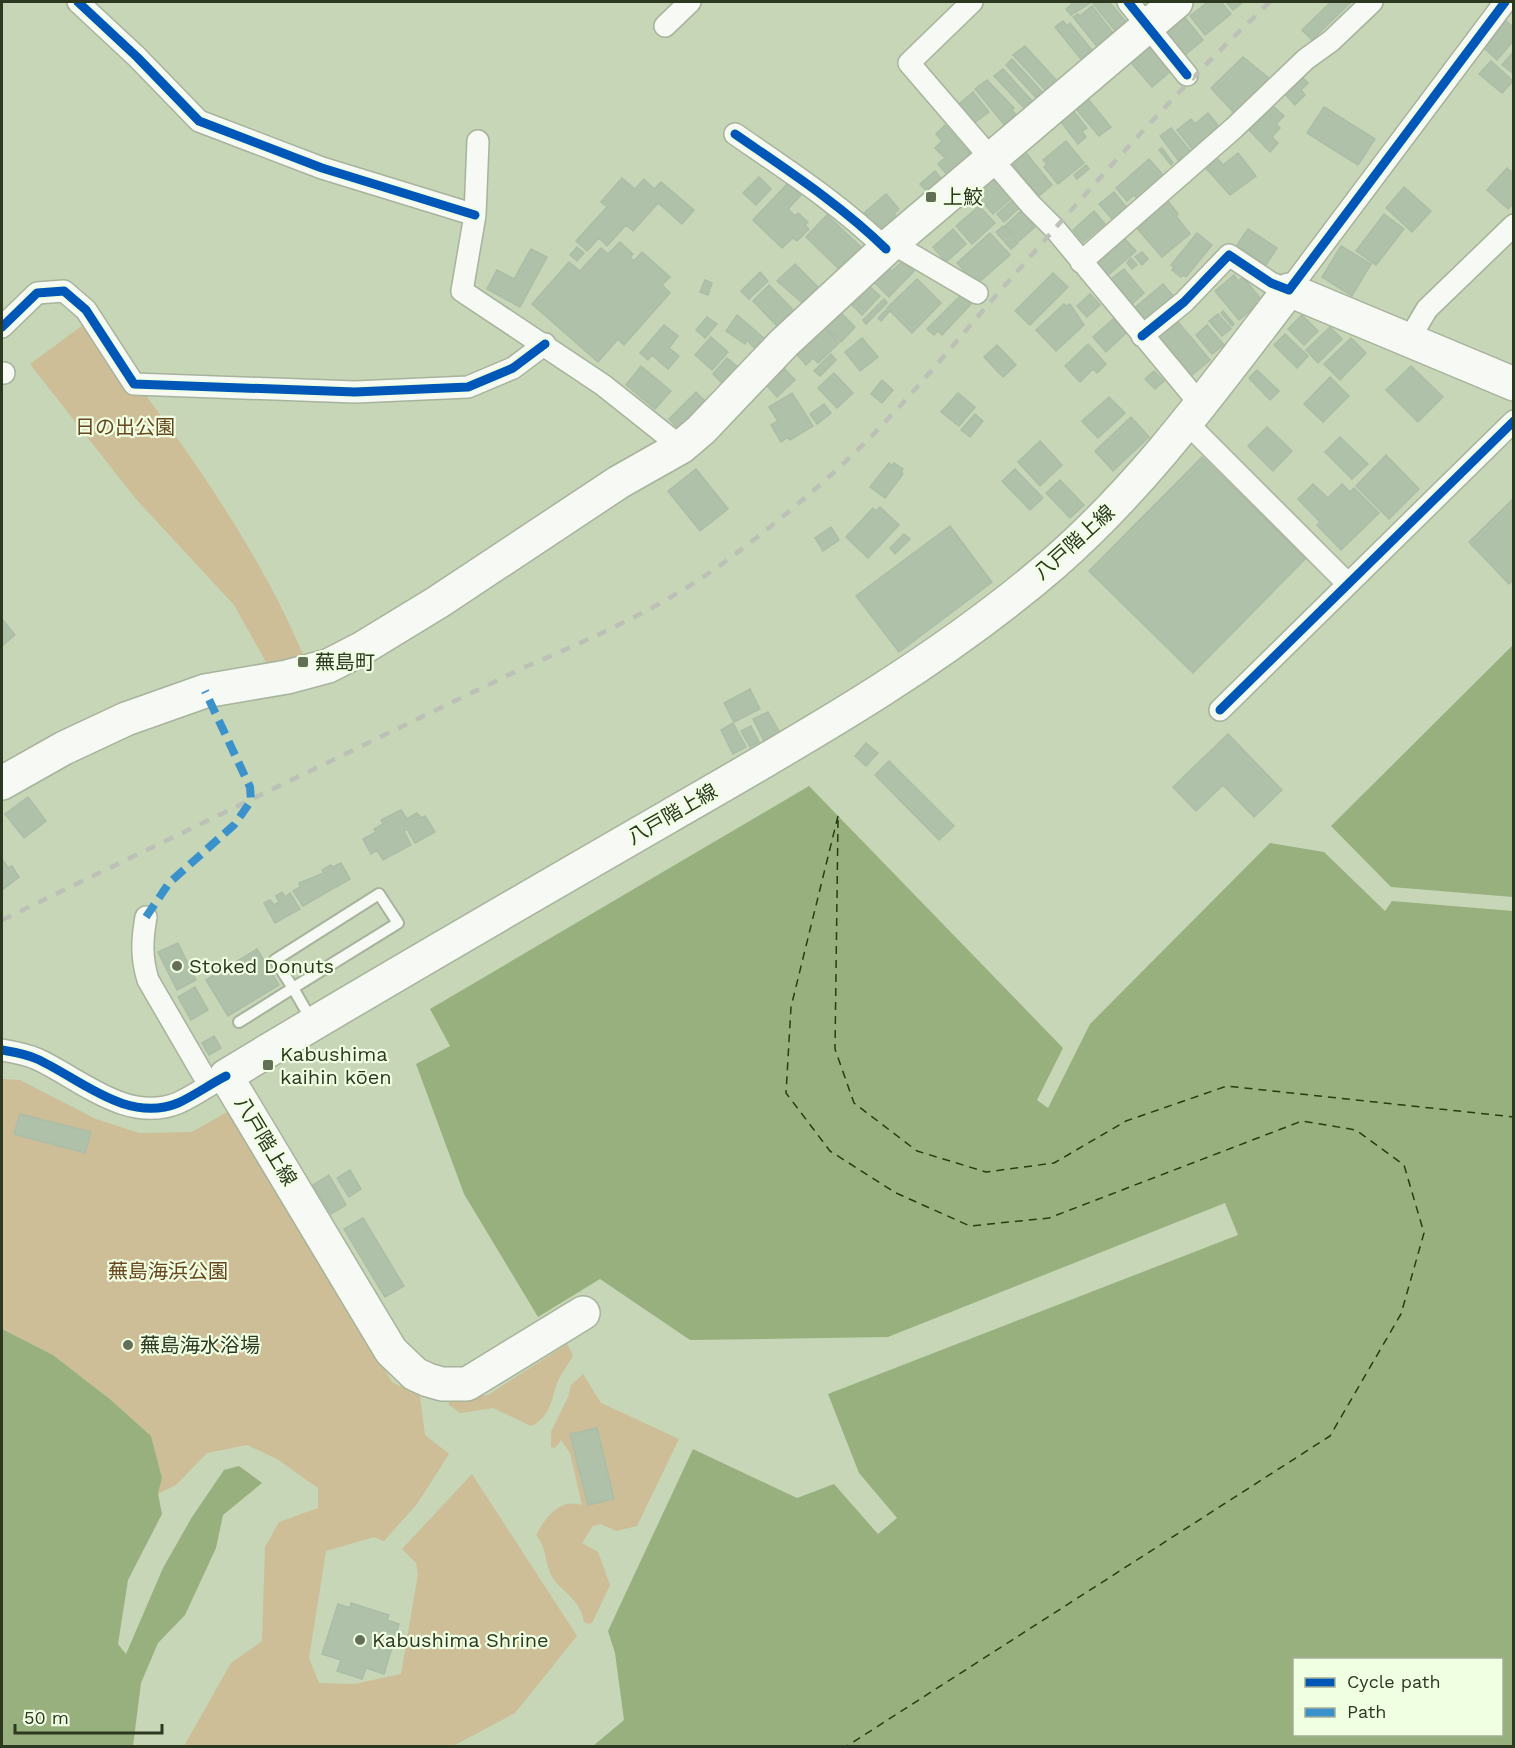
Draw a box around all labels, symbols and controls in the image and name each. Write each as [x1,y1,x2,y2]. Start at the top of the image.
place label: 上鮫 [943,185,983,209]
marker: 上鮫 [924,190,938,204]
park label: 日の出公園 [75,415,175,439]
street label: 八戸階上線 [1029,500,1119,584]
place label: 蕪島町 [315,650,375,674]
marker: 蕪島町 [296,655,310,669]
street label: 八戸階上線 [623,779,721,849]
place label: Stoked Donuts [189,954,334,978]
marker: Stoked Donuts [170,959,184,973]
place label: Kabushima kaihin kōen [280,1042,392,1089]
marker: Kabushima kaihin kōen [261,1058,275,1072]
street label: 八戸階上線 [230,1092,302,1190]
park label: 蕪島海浜公園 [108,1259,228,1283]
place label: 蕪島海水浴場 [140,1333,260,1357]
marker: 蕪島海水浴場 [121,1338,135,1352]
place label: Kabushima Shrine [372,1628,549,1652]
marker: Kabushima Shrine [353,1633,367,1647]
legend [1293,1658,1503,1736]
text: Cycle path [1347,1671,1441,1692]
scale bar [15,1697,162,1735]
text: Path [1347,1701,1387,1722]
text: 50 m [24,1707,69,1728]

